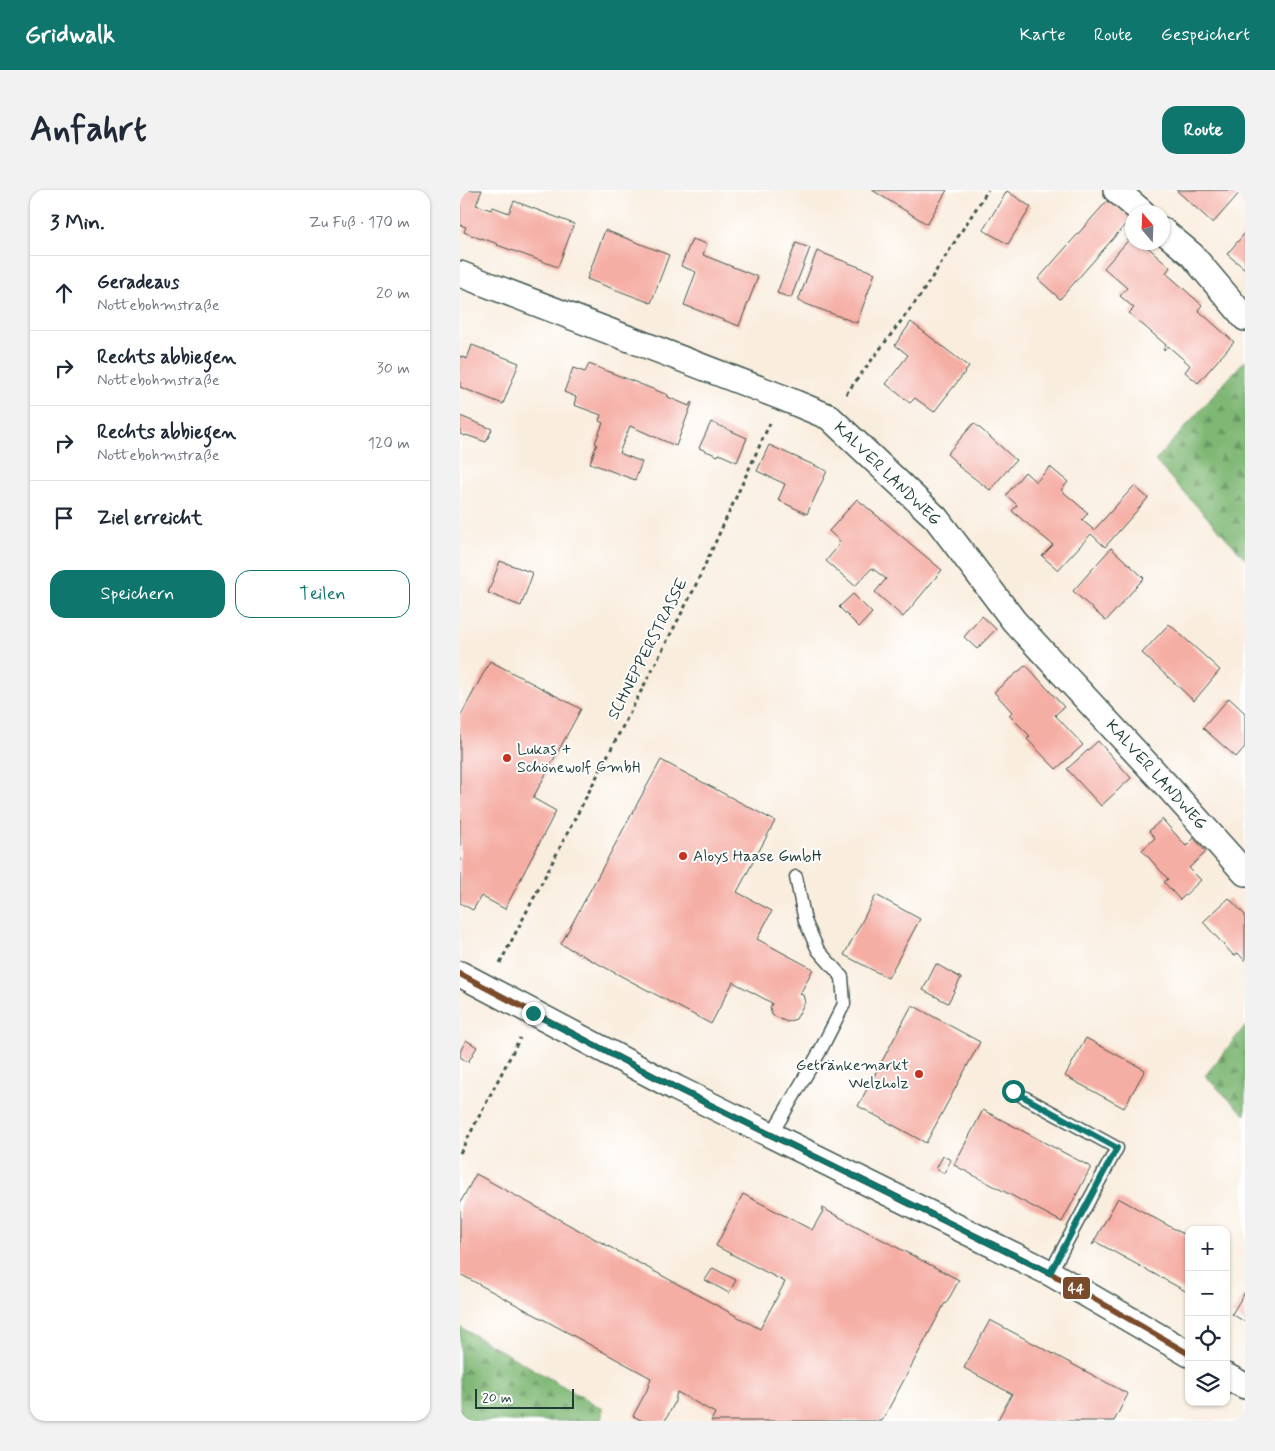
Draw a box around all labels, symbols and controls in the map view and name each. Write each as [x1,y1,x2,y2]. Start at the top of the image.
text: Gridwalk [25,20,115,51]
text: Karte [1020,23,1066,47]
text: Route [1094,23,1133,47]
text: Gespeichert [1161,23,1250,47]
button: Route [1162,106,1245,154]
text: Anfahrt [30,107,147,153]
north arrow [1125,205,1170,250]
text: 3 Min. [50,209,105,237]
text: Zu Fuß · 170 m [309,212,410,233]
text: Geradeaus [97,270,179,295]
icon: ahead [50,279,78,307]
text: 20 m [376,283,410,304]
text: Nottebohmstraße [97,295,220,316]
text: Rechts abbiegen [97,345,236,370]
icon: right [50,354,78,382]
text: 30 m [377,358,410,379]
text: Nottebohmstraße [97,370,220,391]
street label: KALVER LANDWEG [829,417,945,531]
text: Rechts abbiegen [97,420,236,445]
icon: right [50,429,78,457]
text: 120 m [368,433,410,454]
text: Nottebohmstraße [97,445,220,466]
icon: arrive [50,504,78,532]
text: Ziel erreicht [97,506,202,531]
button: Speichern [50,570,225,618]
button: Teilen [235,570,410,618]
street label: SCHNEPPERSTRASSE [603,575,693,723]
street label: KALVER LANDWEG [1101,716,1211,834]
place label: Lukas + Schönewolf GmbH [517,739,641,778]
marker: Lukas + Schönewolf GmbH [501,752,513,764]
place label: Aloys Haase GmbH [693,846,822,867]
marker: Aloys Haase GmbH [677,850,689,862]
route end [522,1002,545,1025]
place label: Getränkemarkt Welzholz [796,1055,909,1094]
marker: Getränkemarkt Welzholz [913,1068,925,1080]
route start [1002,1080,1025,1103]
map controls [1185,1226,1230,1406]
button: + [1185,1226,1230,1271]
button: − [1185,1271,1230,1316]
line badge: 44 [1062,1276,1091,1300]
text: 44 [1068,1280,1085,1298]
button: locate [1185,1316,1230,1361]
button: layers [1185,1361,1230,1406]
scale bar [475,1386,574,1409]
text: 20 m [482,1389,512,1407]

